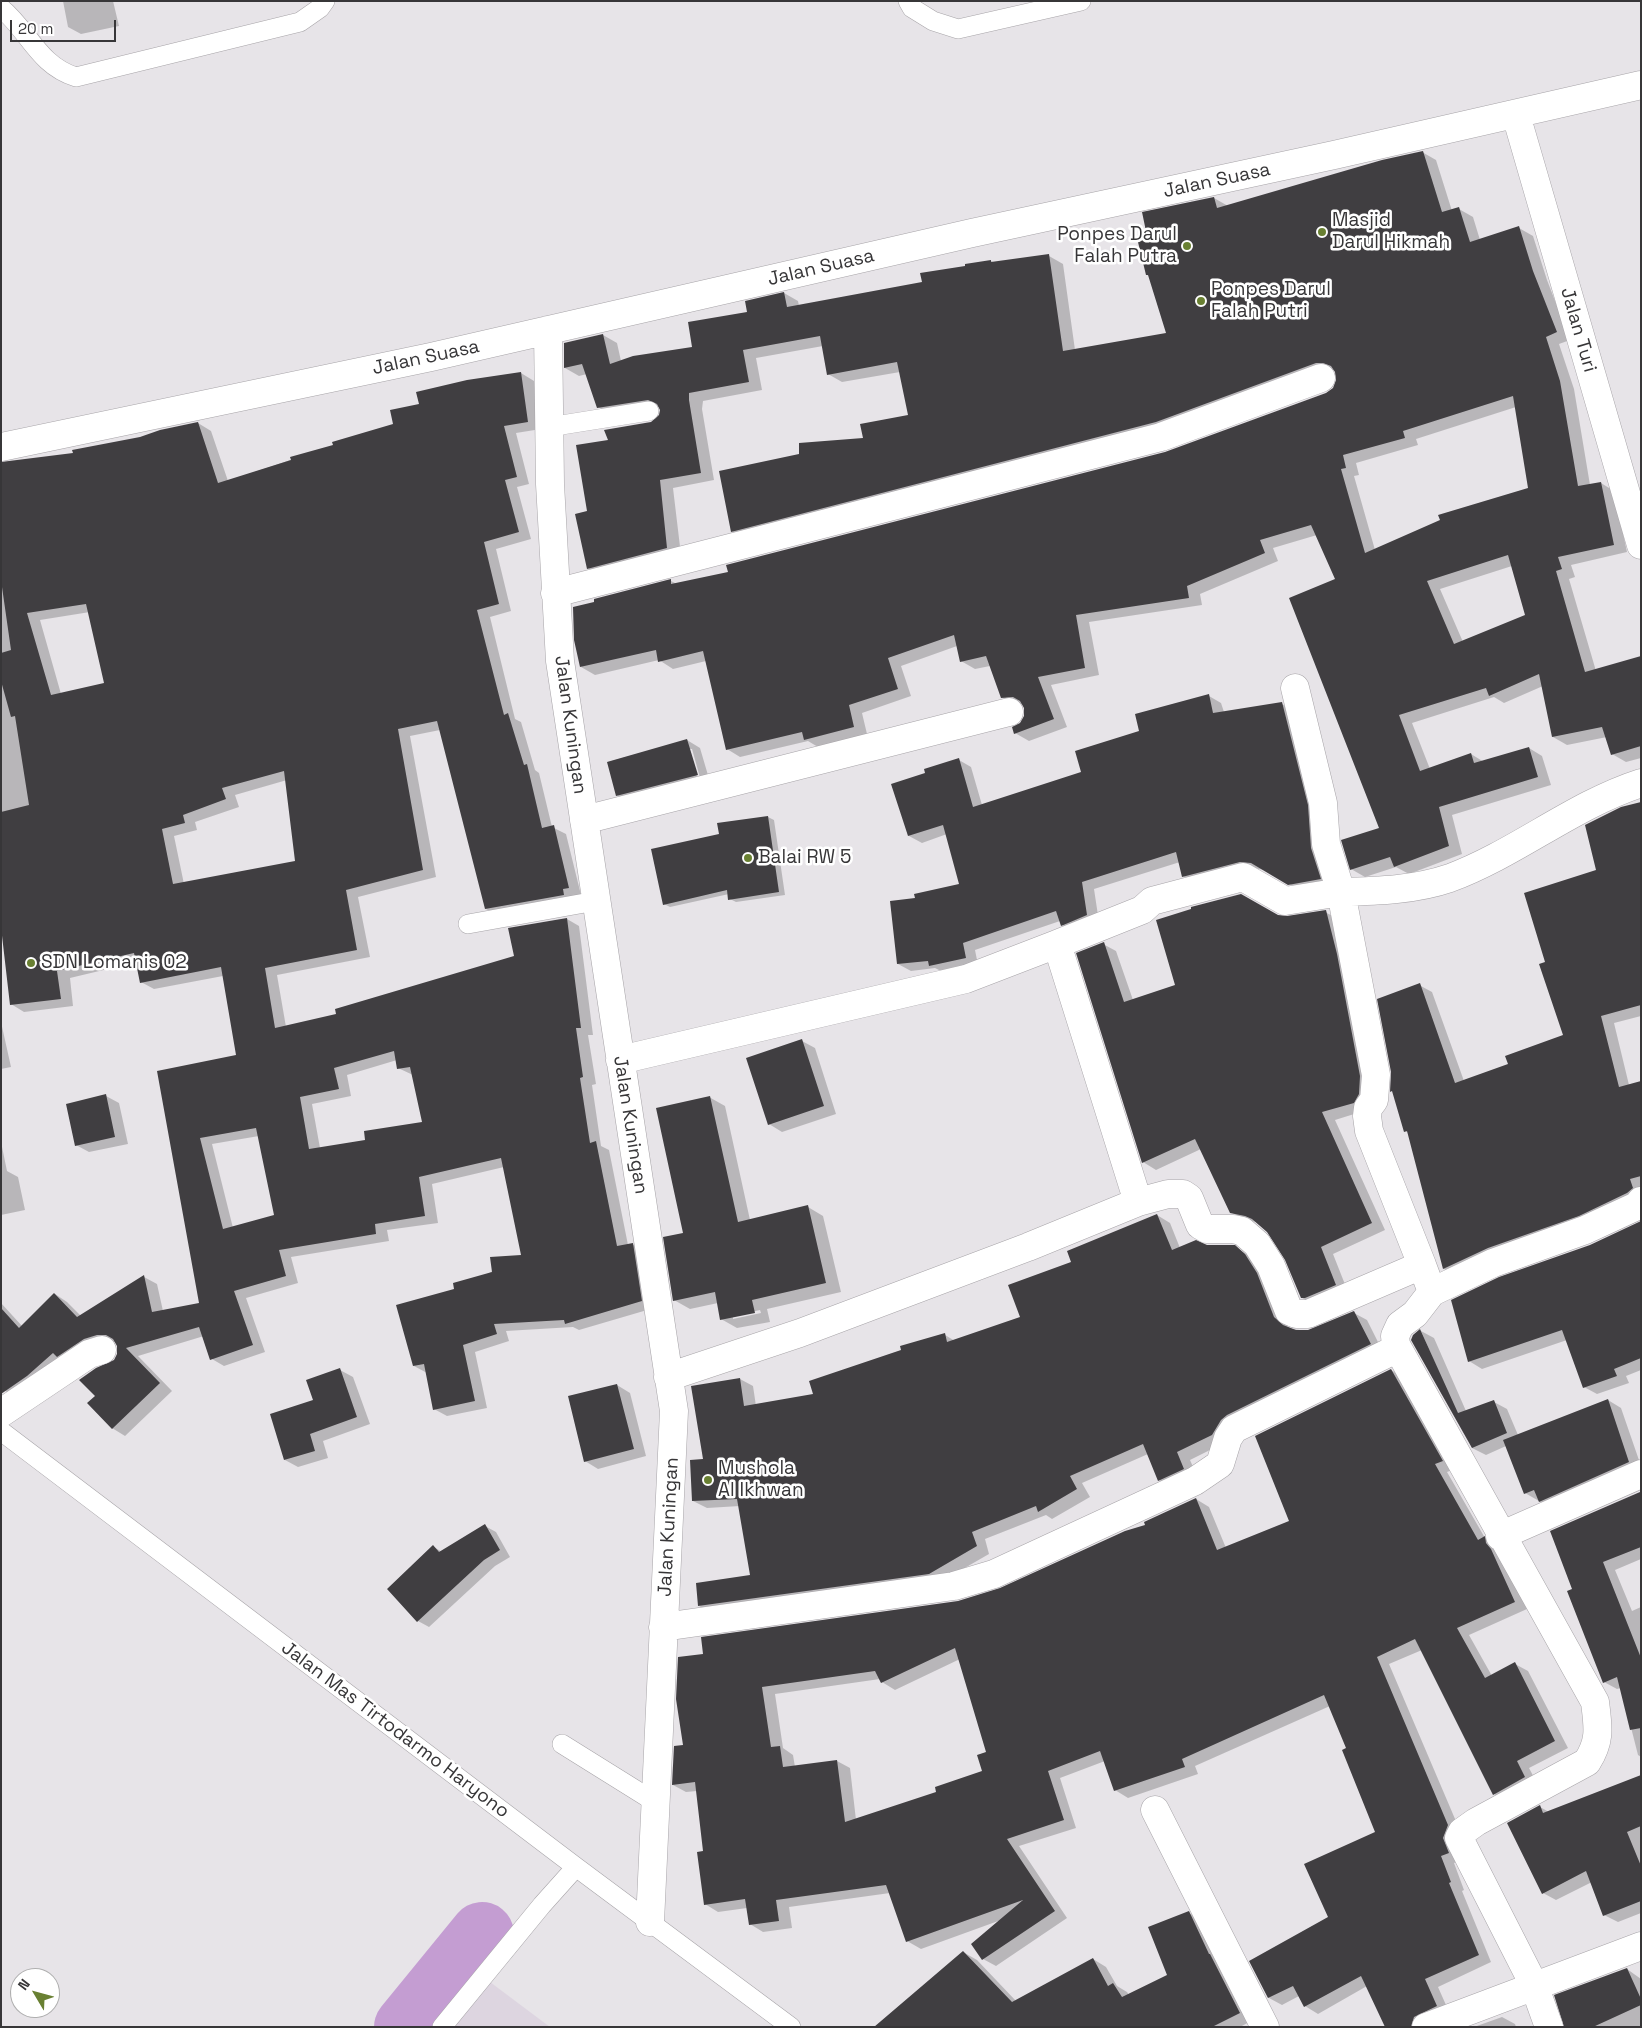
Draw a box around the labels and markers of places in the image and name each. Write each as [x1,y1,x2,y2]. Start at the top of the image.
place label: Masjid Darul Hikmah [1332,210,1450,254]
place label: Ponpes Darul Falah Putra [1057,224,1177,268]
marker: Masjid Darul Hikmah [1316,226,1328,238]
marker: Ponpes Darul Falah Putra [1181,240,1193,252]
place label: Ponpes Darul Falah Putri [1211,279,1331,323]
marker: Ponpes Darul Falah Putri [1195,295,1207,307]
place label: Balai RW 5 [758,847,851,869]
marker: Balai RW 5 [742,852,754,864]
place label: SDN Lomanis 02 [41,952,187,974]
marker: SDN Lomanis 02 [25,957,37,969]
place label: Mushola Al Ikhwan [718,1458,804,1502]
marker: Mushola Al Ikhwan [702,1474,714,1486]

